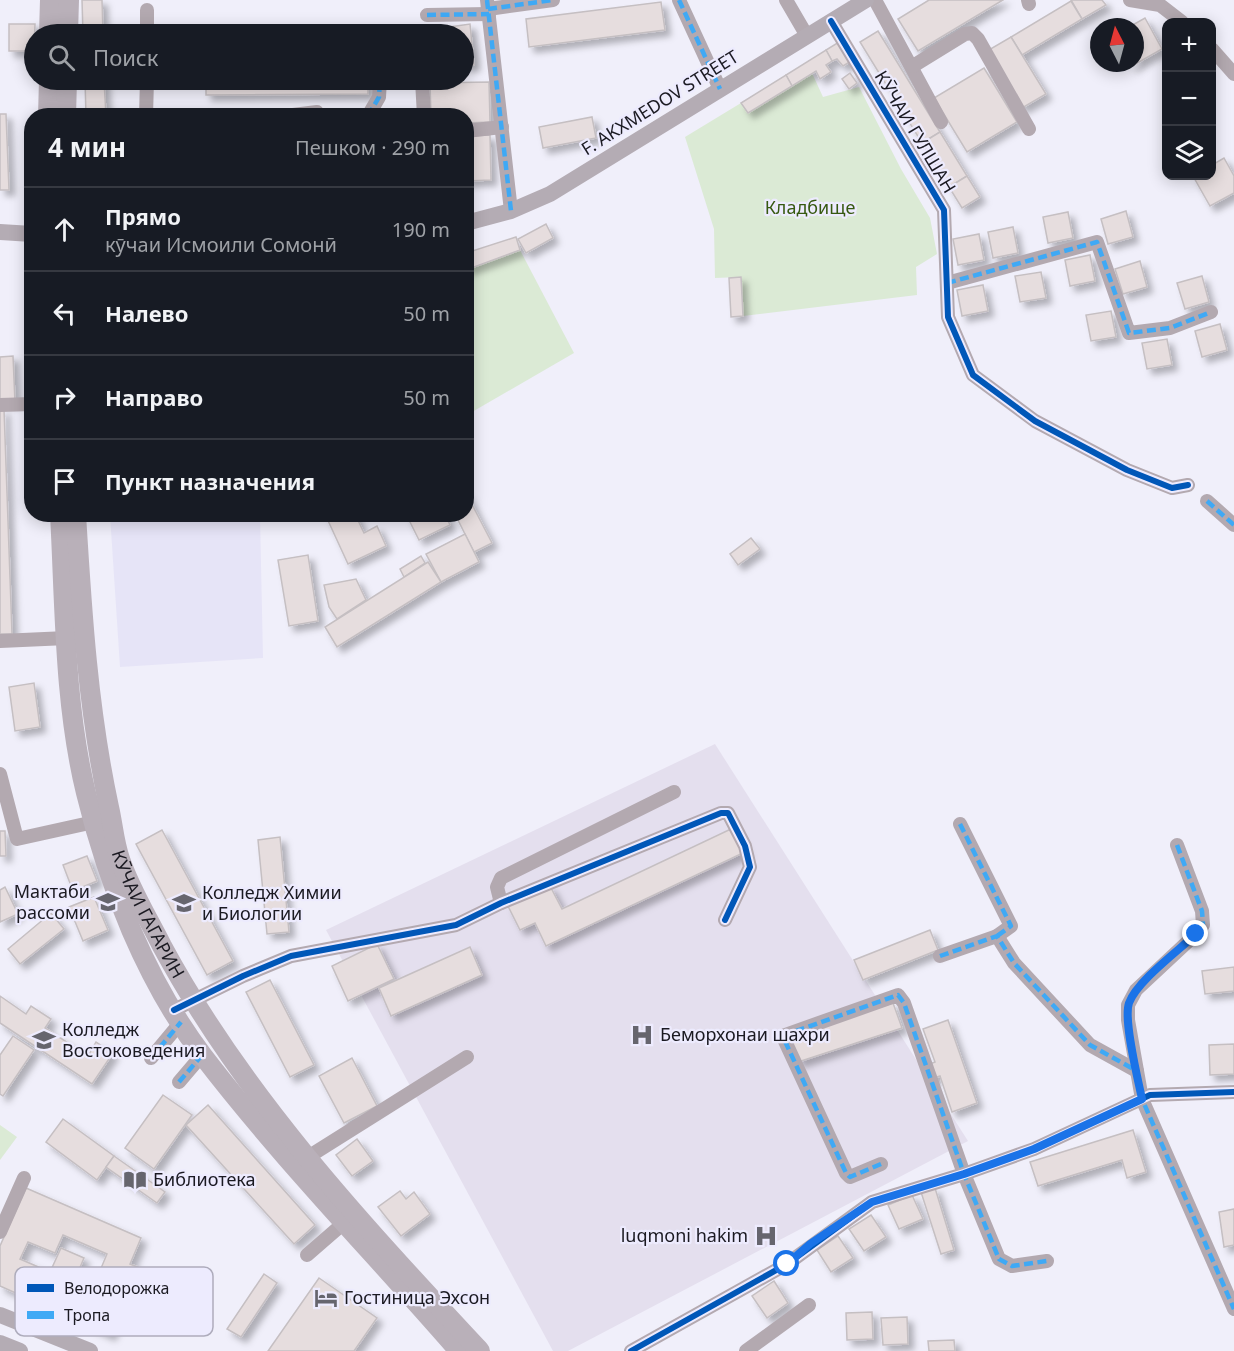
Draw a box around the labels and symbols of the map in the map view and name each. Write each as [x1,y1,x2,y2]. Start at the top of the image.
north arrow [1090,18,1144,72]
street label: F. AKXMEDOV STREET [576,44,743,160]
street label: КӮЧАИ ГУЛШАН [870,66,962,197]
park label: Кладбище [765,195,855,219]
street label: КӮЧАИ ГАГАРИН [107,847,191,982]
place label: Мактаби рассоми [14,879,90,924]
place label: Колледж Химии и Биологии [202,880,342,925]
school or university icon: Мактаби рассоми [95,889,121,915]
school or university icon: Колледж Химии и Биологии [171,890,197,916]
route end [1182,920,1208,946]
place label: Колледж Востоковедения [62,1017,205,1062]
hospital icon: Беморхонаи шахри [629,1022,655,1048]
place label: Беморхонаи шахри [660,1022,830,1046]
school or university icon: Колледж Востоковедения [31,1027,57,1053]
library icon: Библиотека [122,1167,148,1193]
place label: Библиотека [153,1167,256,1191]
place label: luqmoni hakim [621,1223,748,1247]
hospital icon: luqmoni hakim [753,1223,779,1249]
route start [773,1250,799,1276]
legend [15,1267,213,1336]
text: Велодорожка [64,1277,169,1299]
hotel icon: Гостиница Эхсон [313,1285,339,1311]
place label: Гостиница Эхсон [344,1285,490,1309]
text: Тропа [64,1304,110,1326]

